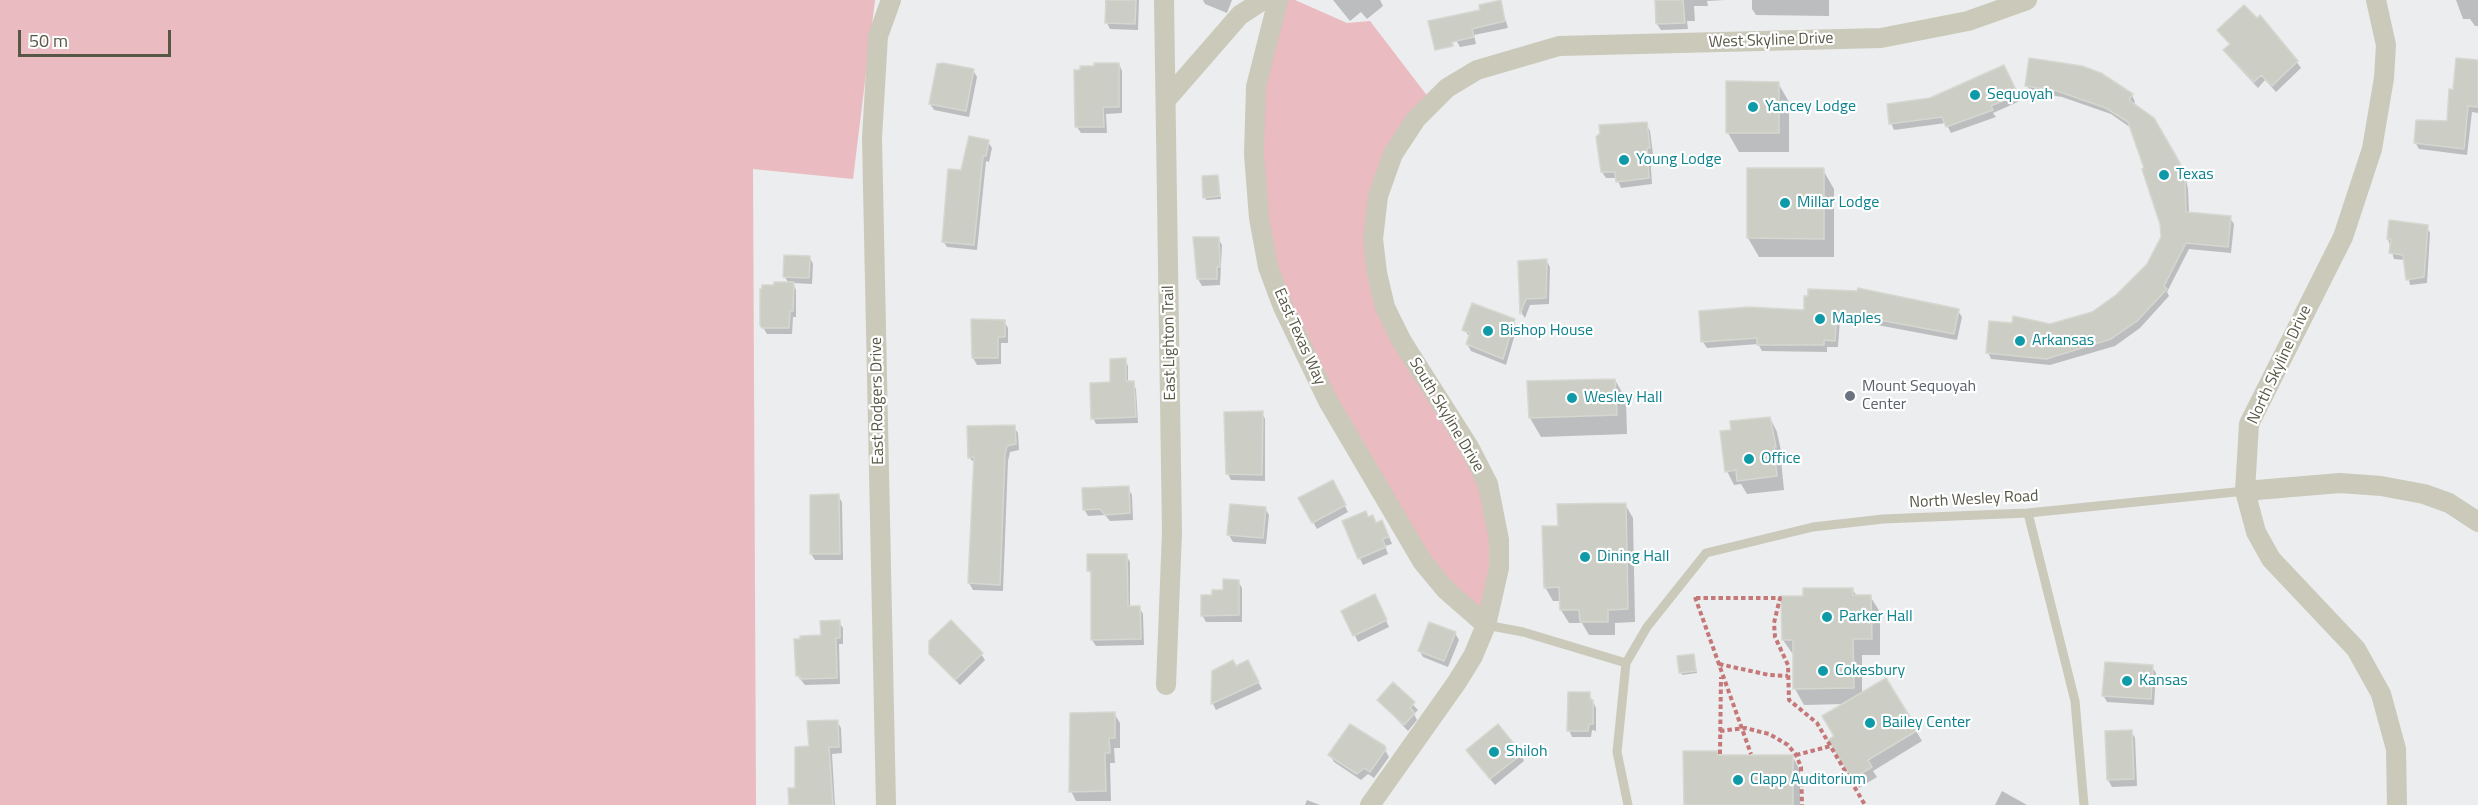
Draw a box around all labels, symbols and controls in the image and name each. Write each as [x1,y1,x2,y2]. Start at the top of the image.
scale bar [21,18,174,56]
text: 50 m [29,27,68,54]
street label: West Skyline Drive [1708,29,1834,53]
place label: Sequoyah [1987,85,2053,105]
marker: Sequoyah [1968,88,1982,102]
place label: Yancey Lodge [1765,97,1856,117]
marker: Yancey Lodge [1746,100,1760,114]
place label: Young Lodge [1636,150,1722,170]
marker: Young Lodge [1617,153,1631,167]
place label: Texas [2176,165,2214,185]
marker: Texas [2157,168,2171,182]
place label: Millar Lodge [1797,193,1879,213]
marker: Millar Lodge [1778,196,1792,210]
street label: East Lighton Trail [1159,285,1181,401]
street label: East Texas Way [1269,286,1329,388]
street label: North Skyline Drive [2244,303,2316,427]
place label: Maples [1832,309,1881,329]
marker: Maples [1813,312,1827,326]
place label: Bishop House [1500,321,1593,341]
marker: Bishop House [1481,324,1495,338]
place label: Arkansas [2032,331,2094,351]
marker: Arkansas [2013,334,2027,348]
street label: East Rodgers Drive [867,337,889,465]
street label: South Skyline Drive [1404,354,1488,476]
place label: Mount Sequoyah Center [1862,377,1976,415]
place label: Wesley Hall [1584,388,1662,408]
marker: Mount Sequoyah Center [1843,389,1857,403]
marker: Wesley Hall [1565,391,1579,405]
place label: Office [1761,449,1801,469]
marker: Office [1742,452,1756,466]
street label: North Wesley Road [1909,487,2039,513]
place label: Dining Hall [1597,547,1669,567]
marker: Dining Hall [1578,550,1592,564]
place label: Parker Hall [1839,607,1913,627]
marker: Parker Hall [1820,610,1834,624]
place label: Cokesbury [1835,661,1905,681]
marker: Cokesbury [1816,664,1830,678]
place label: Kansas [2139,671,2188,691]
marker: Kansas [2120,674,2134,688]
place label: Bailey Center [1882,713,1971,733]
marker: Bailey Center [1863,716,1877,730]
place label: Shiloh [1506,742,1548,762]
marker: Shiloh [1487,745,1501,759]
place label: Clapp Auditorium [1750,770,1866,790]
marker: Clapp Auditorium [1731,773,1745,787]

